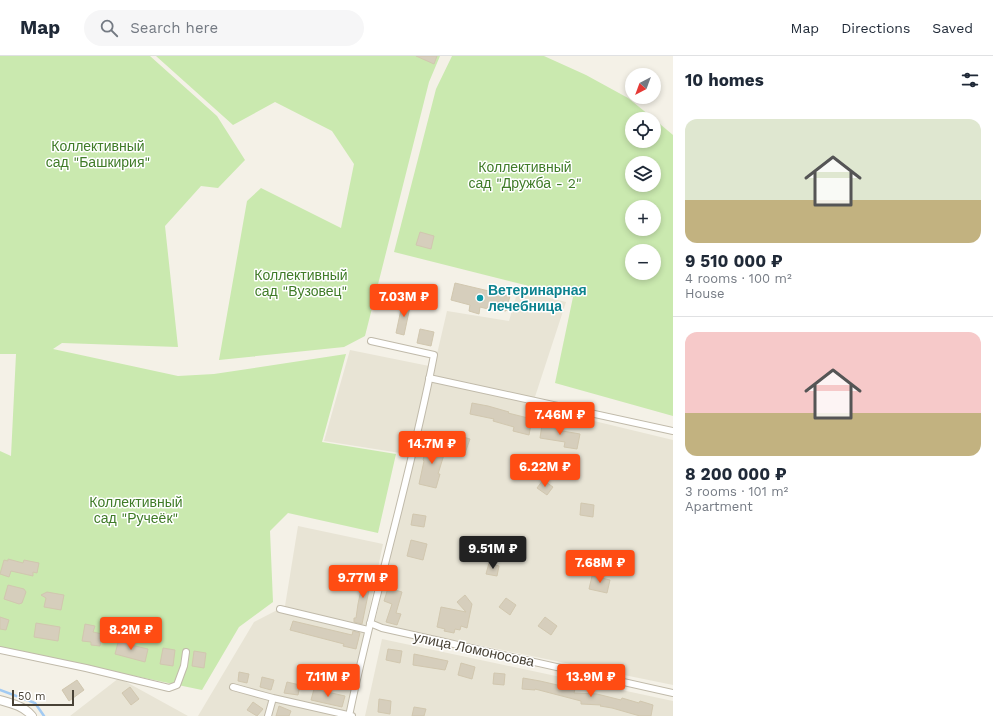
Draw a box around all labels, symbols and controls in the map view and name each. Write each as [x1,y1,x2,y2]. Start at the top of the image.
search box [84,10,364,46]
text: Map [20,16,60,39]
icon: search [98,17,120,39]
text: Search here [130,19,218,37]
text: Map [791,20,819,36]
text: Directions [841,20,910,36]
text: Saved [932,20,973,36]
north arrow [625,68,661,104]
map controls [625,68,661,280]
icon: filters [959,69,981,91]
text: 10 homes [685,70,764,90]
button: locate [625,112,661,148]
park label: Коллективный сад "Башкирия" [46,138,150,170]
icon: home [797,145,869,217]
button: layers [625,156,661,192]
park label: Коллективный сад "Дружба - 2" [468,159,582,191]
button: + [625,200,661,236]
button: − [625,244,661,280]
text: 9 510 000 ₽ [685,251,783,271]
park label: Коллективный сад "Вузовец" [254,267,348,299]
text: 4 rooms · 100 m² [685,271,792,286]
place label: Ветеринарная лечебница [488,282,587,314]
pin: 7.03M ₽ [367,284,441,318]
text: House [685,286,725,301]
text: 7.03M ₽ [379,289,429,304]
marker: Ветеринарная лечебница [475,293,485,303]
icon: home [797,358,869,430]
pin: 7.46M ₽ [523,402,597,436]
text: 7.46M ₽ [535,407,585,422]
pin: 14.7M ₽ [395,431,469,465]
text: 14.7M ₽ [408,436,456,451]
pin: 6.22M ₽ [508,454,582,488]
text: 6.22M ₽ [519,459,571,474]
text: 8 200 000 ₽ [685,464,787,484]
text: 3 rooms · 101 m² [685,484,788,499]
park label: Коллективный сад "Ручеёк" [89,494,183,526]
text: Apartment [685,499,753,514]
pin: 9.51M ₽ [456,536,530,570]
text: 9.51M ₽ [468,541,518,556]
pin: 7.68M ₽ [563,550,637,584]
text: 7.68M ₽ [575,555,625,570]
pin: 9.77M ₽ [326,565,400,599]
text: 9.77M ₽ [338,570,388,585]
pin: 8.2M ₽ [98,617,164,651]
text: 8.2M ₽ [109,622,153,637]
street label: улица Ломоносова [412,628,536,670]
pin: 7.11M ₽ [291,664,365,698]
pin: 13.9M ₽ [554,664,628,698]
text: 7.11M ₽ [306,669,350,684]
text: 13.9M ₽ [566,669,616,684]
scale bar [12,688,74,707]
text: 50 m [18,690,45,703]

